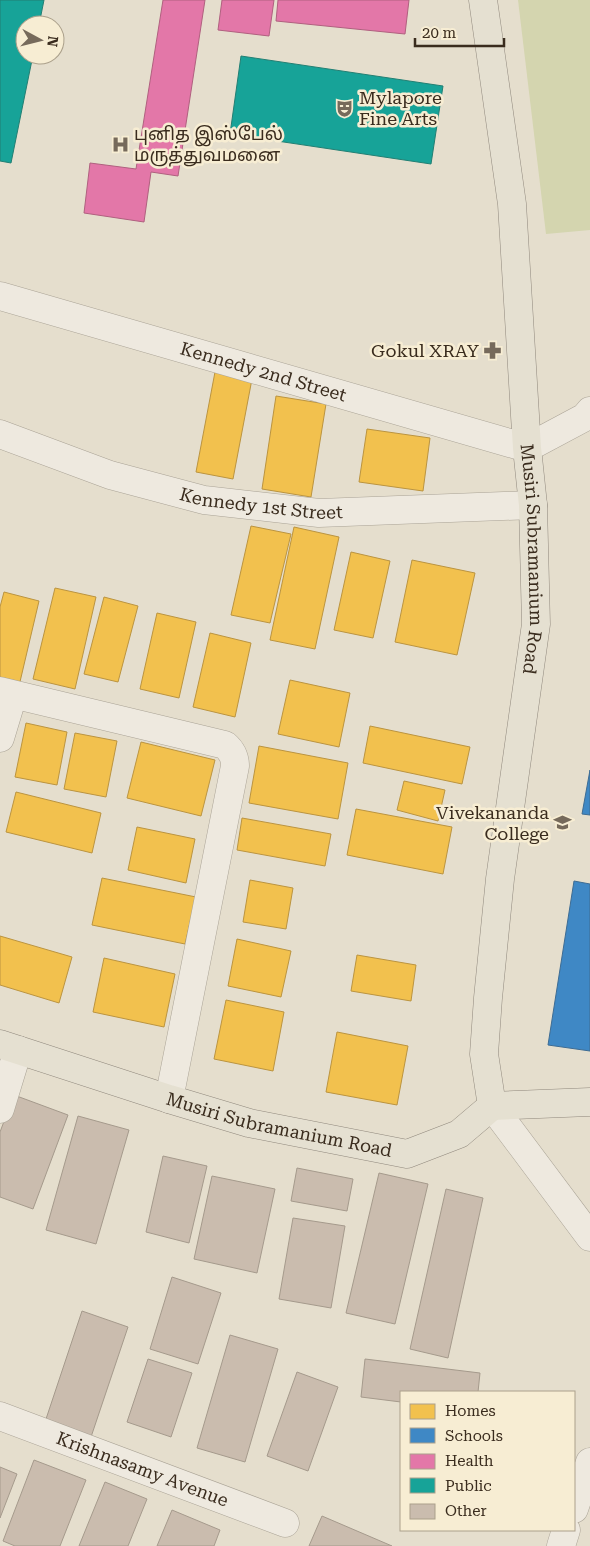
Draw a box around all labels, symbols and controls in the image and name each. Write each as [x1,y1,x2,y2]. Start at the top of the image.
north arrow [15,15,65,65]
scale bar [415,15,504,47]
text: 20 m [422,24,457,42]
text: N [44,35,62,48]
place label: Mylapore Fine Arts [359,87,442,129]
theatre icon: Mylapore Fine Arts [335,98,355,118]
place label: புனித இஸ்பேல் மருத்துவமனை [134,123,283,167]
hospital icon: புனித இஸ்பேல் மருத்துவமனை [110,134,130,154]
street label: Kennedy 2nd Street [178,338,349,405]
place label: Gokul XRAY [371,340,480,361]
pharmacy icon: Gokul XRAY [483,341,503,361]
street label: Musiri Subramanium Road [517,443,547,676]
street label: Kennedy 1st Street [177,483,343,523]
place label: Vivekananda College [436,802,549,844]
school or university icon: Vivekananda College [553,813,573,833]
street label: Musiri Subramanium Road [164,1088,394,1161]
legend [400,1391,575,1531]
text: Homes [445,1402,496,1420]
street label: Krishnasamy Avenue [53,1427,232,1511]
text: Schools [445,1427,503,1445]
text: Health [445,1452,494,1470]
text: Public [445,1477,492,1495]
text: Other [445,1502,487,1520]

